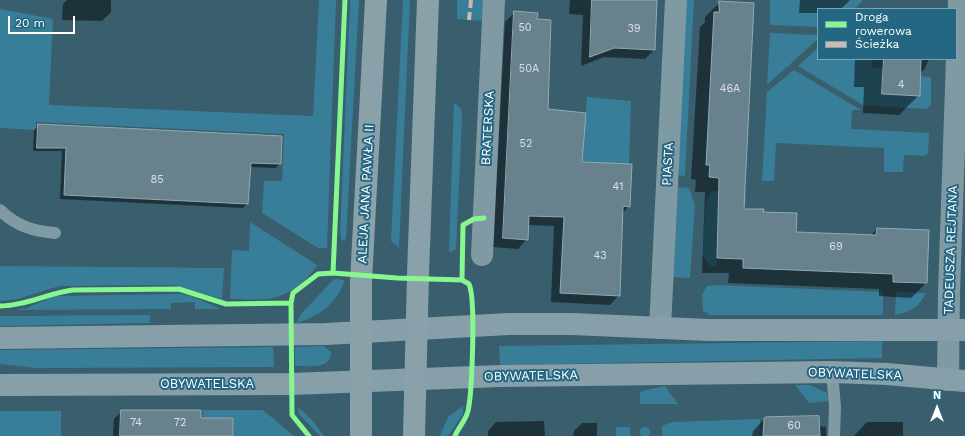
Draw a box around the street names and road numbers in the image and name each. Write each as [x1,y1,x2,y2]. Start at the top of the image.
street label: BRATERSKA [478,90,498,166]
street label: ALEJA JANA PAWŁA II [355,124,377,264]
street label: PIASTA [659,142,677,186]
street label: TADEUSZA REJTANA [941,185,961,315]
street label: OBYWATELSKA [808,365,902,383]
street label: OBYWATELSKA [484,367,578,385]
street label: OBYWATELSKA [160,376,254,392]

